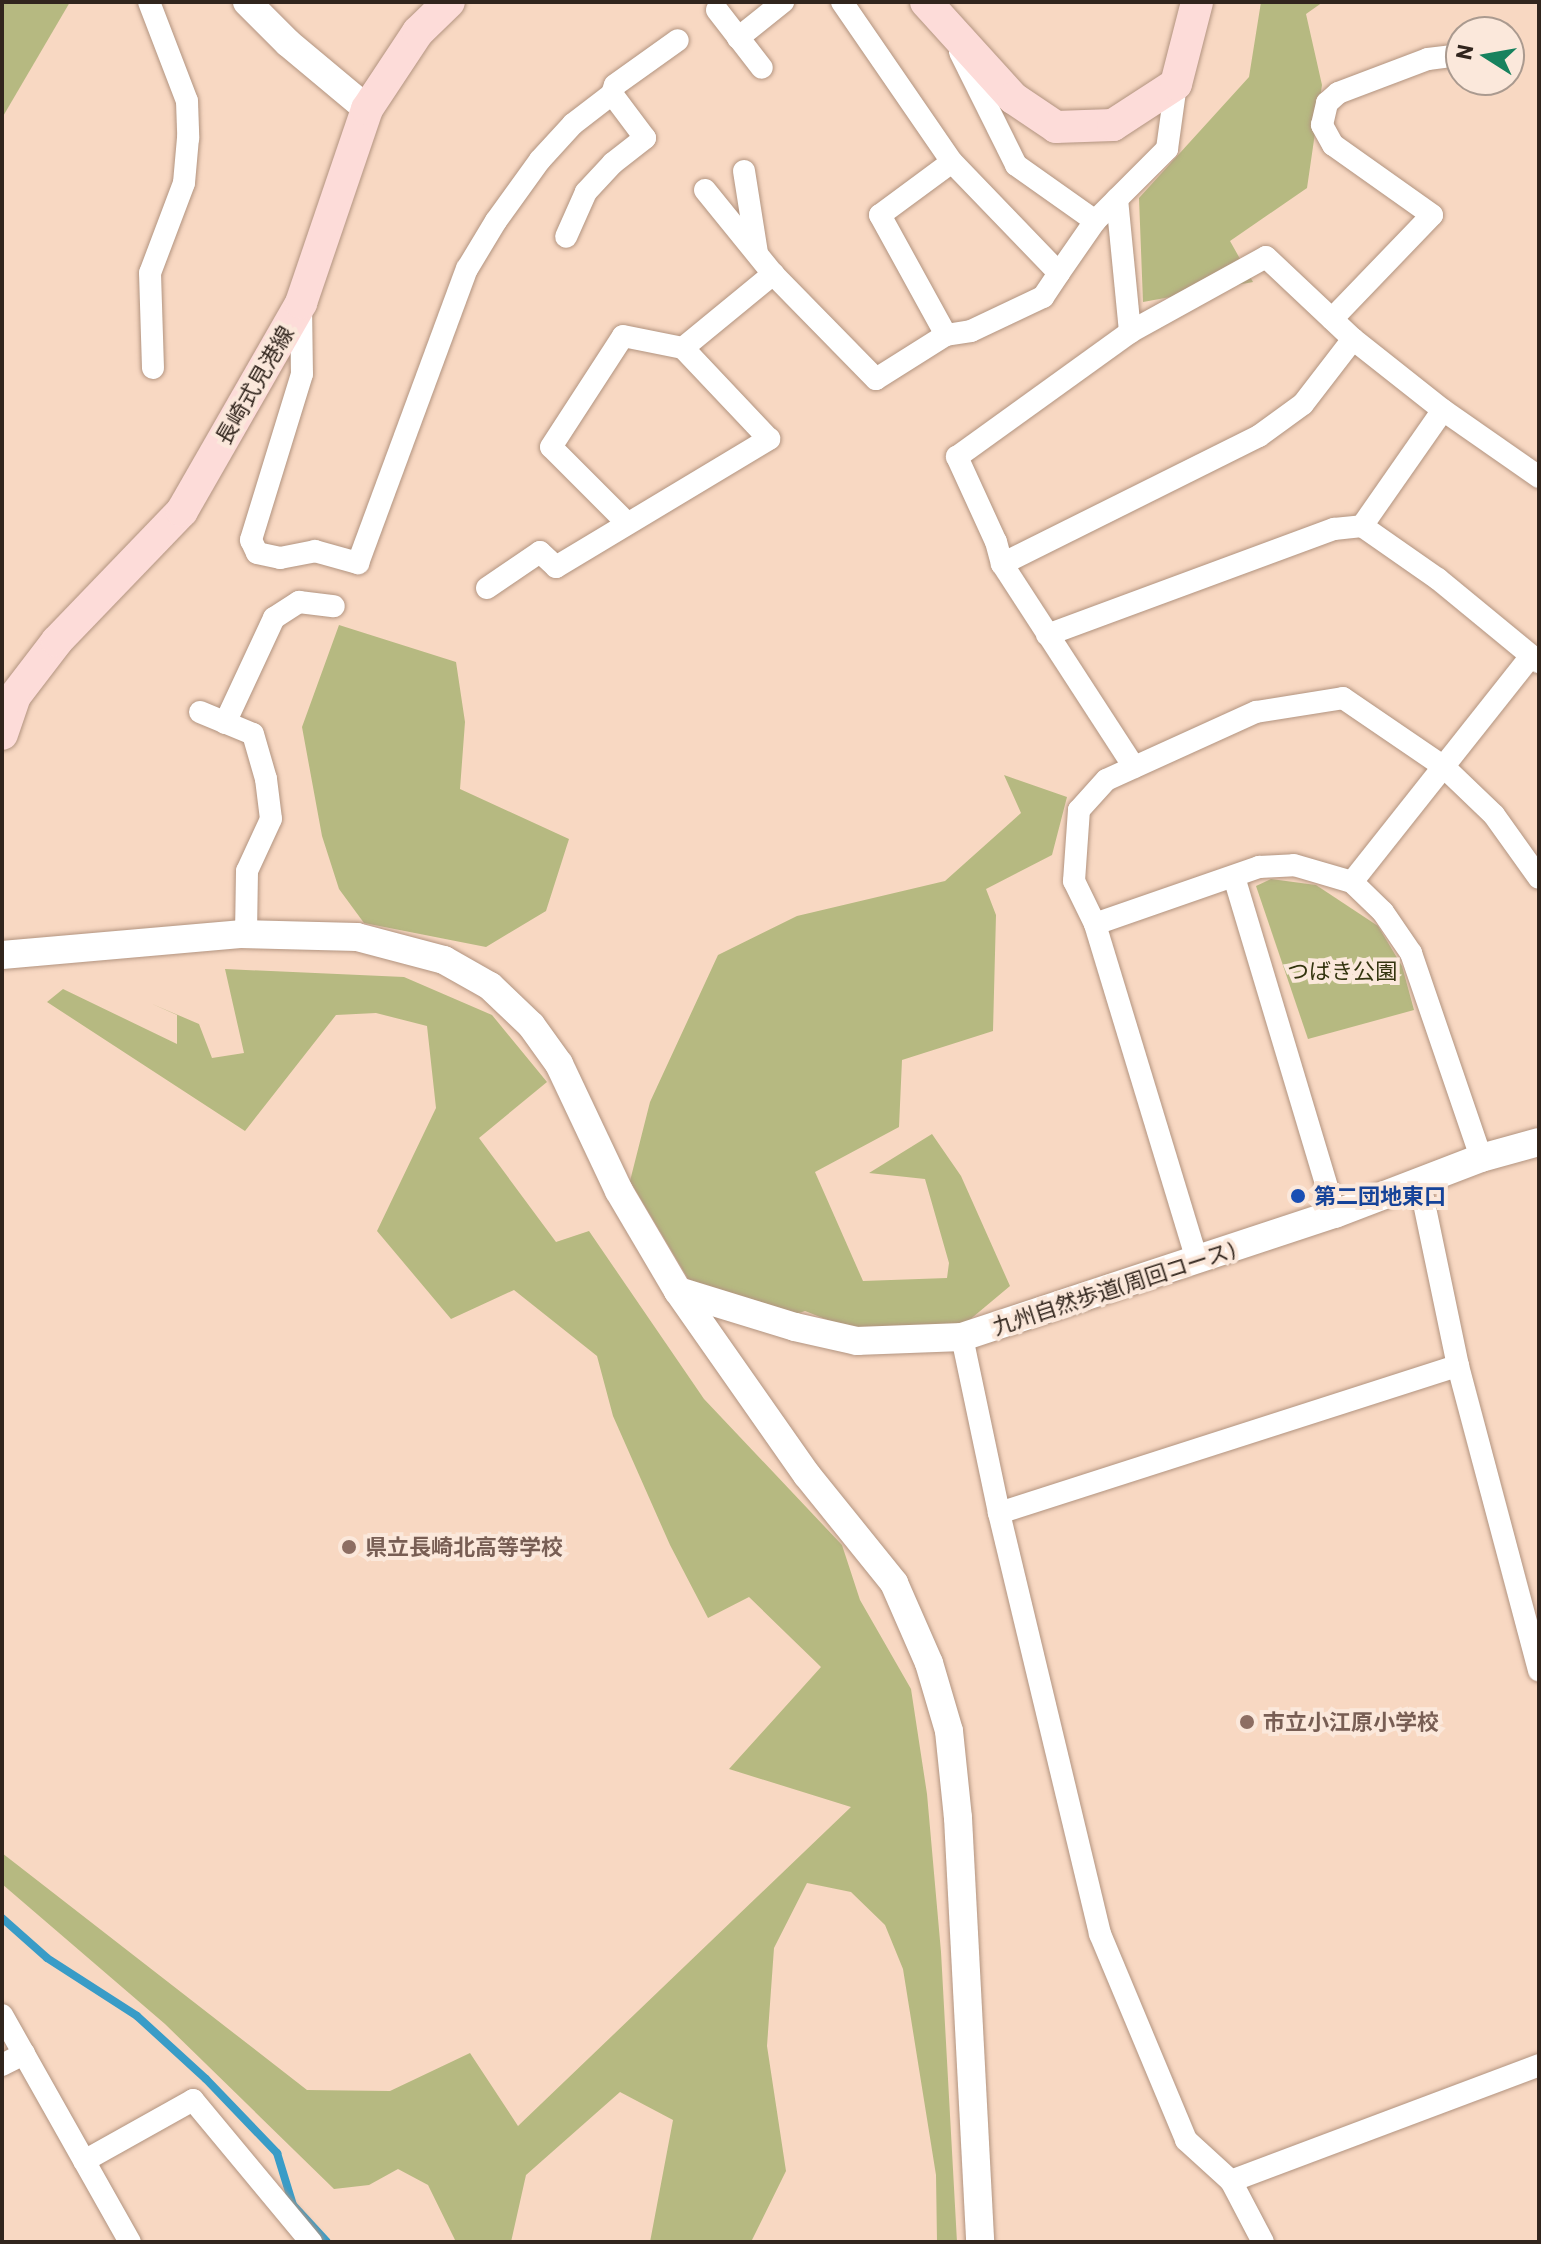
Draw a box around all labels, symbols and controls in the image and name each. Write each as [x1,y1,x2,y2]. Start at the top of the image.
north arrow [1445,16,1525,96]
text: N [1449,42,1478,61]
street label: 長崎式見港線 [210,321,298,449]
park label: つばき公園 [1287,958,1397,984]
place label: 第二団地東口 [1314,1183,1446,1209]
marker: 第二団地東口 [1289,1187,1307,1205]
street label: 九州自然歩道(周回コース) [988,1236,1238,1340]
place label: 県立長崎北高等学校 [365,1534,563,1560]
marker: 県立長崎北高等学校 [340,1538,358,1556]
place label: 市立小江原小学校 [1263,1709,1439,1735]
marker: 市立小江原小学校 [1238,1713,1256,1731]

